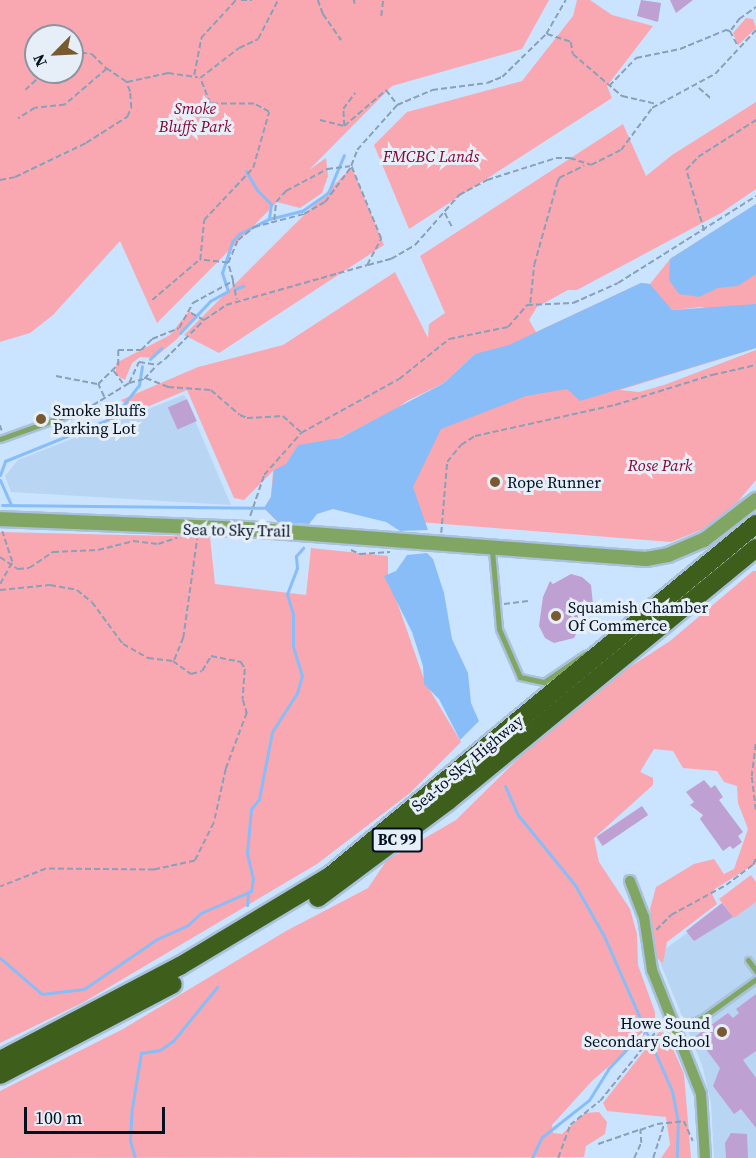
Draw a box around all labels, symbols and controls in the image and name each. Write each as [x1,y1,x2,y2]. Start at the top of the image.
north arrow [24,24,84,84]
text: N [27,51,52,70]
park label: Smoke Bluffs Park [159,98,231,136]
park label: FMCBC Lands [383,146,479,166]
place label: Smoke Bluffs Parking Lot [53,400,146,438]
marker: Smoke Bluffs Parking Lot [34,412,48,426]
park label: Rose Park [628,455,692,475]
place label: Rope Runner [507,472,601,492]
marker: Rope Runner [488,475,502,489]
street label: Sea to Sky Trail [183,519,291,541]
place label: Squamish Chamber Of Commerce [568,597,708,635]
marker: Squamish Chamber Of Commerce [549,609,563,623]
street label: Sea-to-Sky Highway [407,711,527,815]
road number: BC 99 [372,828,422,852]
place label: Howe Sound Secondary School [584,1013,710,1051]
marker: Howe Sound Secondary School [715,1025,729,1039]
scale bar [27,1095,168,1133]
text: 100 m [35,1105,82,1130]

